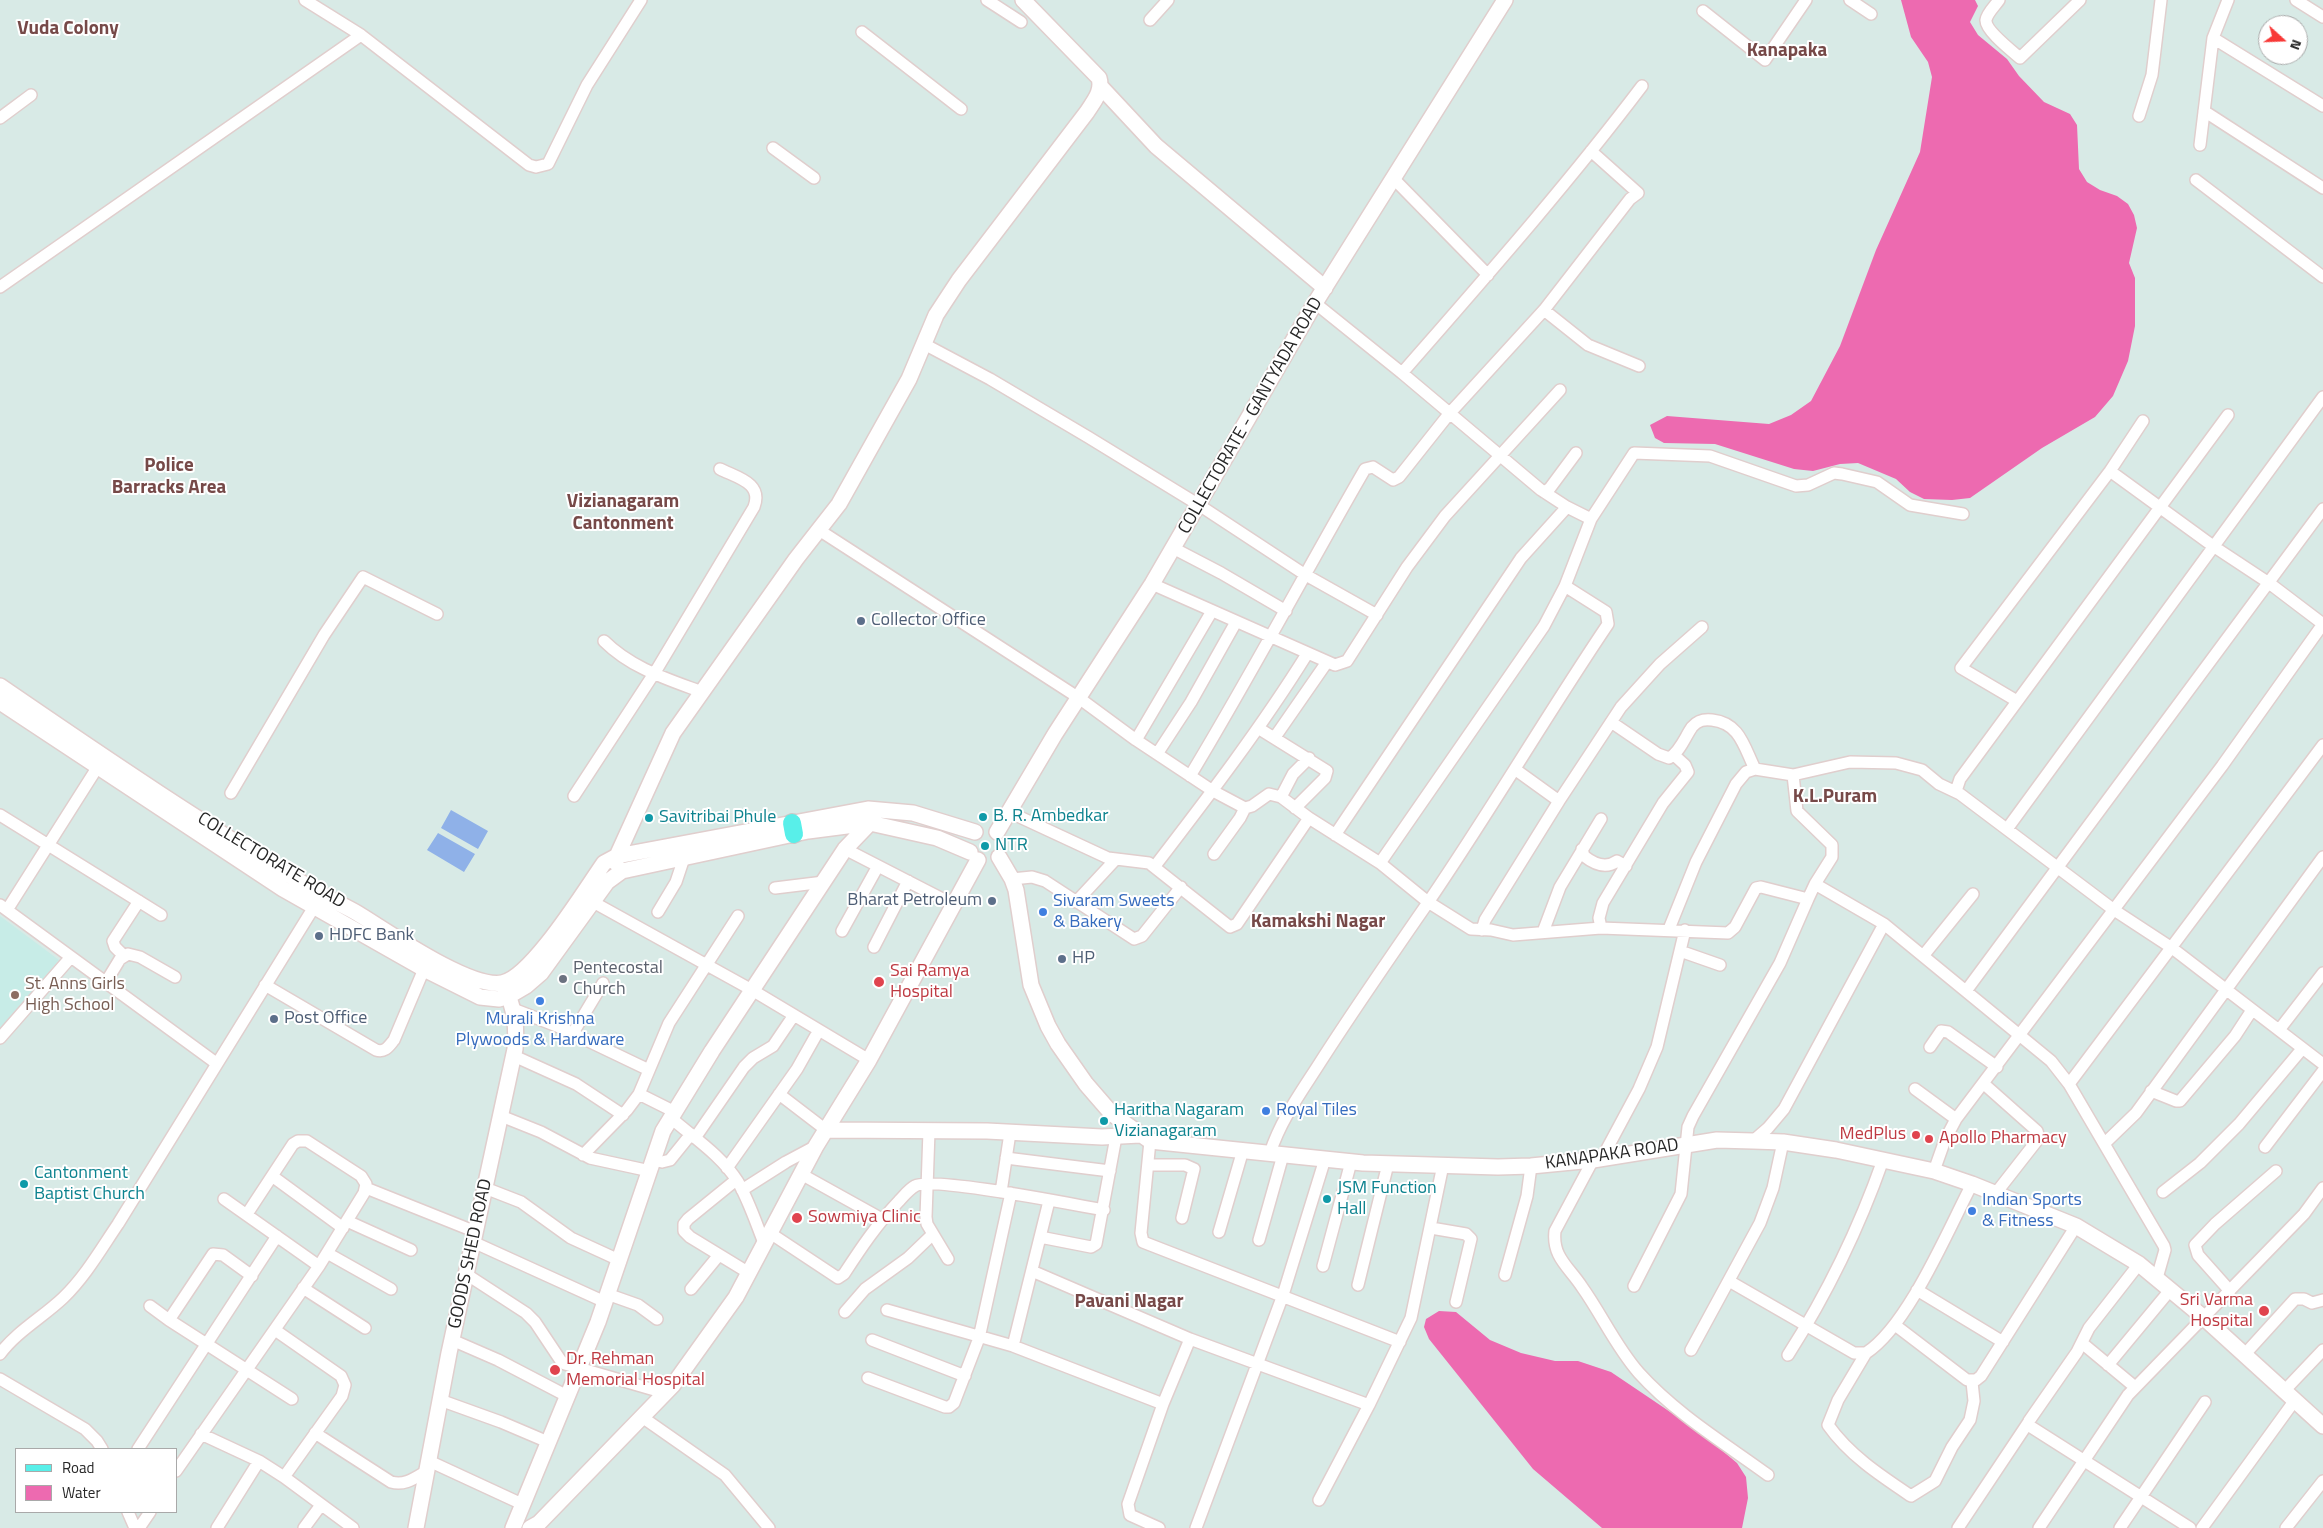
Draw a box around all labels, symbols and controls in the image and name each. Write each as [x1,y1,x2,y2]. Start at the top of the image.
north arrow [2258,15,2308,65]
district label: Vuda Colony [17,18,119,40]
text: N [2285,37,2308,53]
district label: Kanapaka [1747,40,1827,62]
street label: COLLECTORATE - GANTYADA ROAD [1174,294,1328,538]
district label: Police Barracks Area [112,455,226,499]
district label: Vizianagaram Cantonment [567,491,679,535]
place label: Collector Office [871,610,986,632]
marker: Collector Office [855,615,867,627]
district label: K.L.Puram [1793,786,1877,808]
place label: B. R. Ambedkar [993,806,1109,828]
place label: Savitribai Phule [659,807,776,829]
street label: COLLECTORATE ROAD [193,808,349,914]
marker: B. R. Ambedkar [977,811,989,823]
marker: Savitribai Phule [643,812,655,824]
place label: NTR [995,835,1028,857]
marker: NTR [979,840,991,852]
place label: Bharat Petroleum [847,890,982,912]
place label: Sivaram Sweets & Bakery [1053,891,1175,934]
marker: Bharat Petroleum [986,895,998,907]
marker: Sivaram Sweets & Bakery [1037,906,1049,918]
district label: Kamakshi Nagar [1251,911,1385,933]
place label: HDFC Bank [329,925,414,947]
marker: HDFC Bank [313,930,325,942]
place label: HP [1072,948,1095,970]
marker: HP [1056,953,1068,965]
place label: Pentecostal Church [573,958,663,1001]
place label: Sai Ramya Hospital [890,961,969,1004]
marker: Pentecostal Church [557,973,569,985]
place label: St. Anns Girls High School [25,974,125,1016]
marker: Sai Ramya Hospital [872,975,886,989]
marker: St. Anns Girls High School [9,989,21,1001]
marker: Murali Krishna Plywoods & Hardware [534,995,546,1007]
place label: Post Office [284,1008,367,1030]
place label: Murali Krishna Plywoods & Hardware [456,1009,624,1052]
marker: Post Office [268,1013,280,1025]
place label: Haritha Nagaram Vizianagaram [1114,1100,1244,1142]
place label: Royal Tiles [1276,1100,1357,1122]
marker: Royal Tiles [1260,1105,1272,1117]
marker: Haritha Nagaram Vizianagaram [1098,1115,1110,1127]
place label: MedPlus [1840,1124,1906,1146]
place label: Apollo Pharmacy [1939,1128,2067,1150]
marker: MedPlus [1910,1129,1922,1141]
marker: Apollo Pharmacy [1923,1133,1935,1145]
street label: KANAPAKA ROAD [1544,1135,1680,1175]
place label: Cantonment Baptist Church [34,1163,145,1206]
street label: GOODS SHED ROAD [445,1177,497,1331]
marker: Cantonment Baptist Church [18,1178,30,1190]
place label: JSM Function Hall [1337,1178,1437,1220]
place label: Indian Sports & Fitness [1982,1190,2082,1232]
marker: JSM Function Hall [1321,1193,1333,1205]
marker: Indian Sports & Fitness [1966,1205,1978,1217]
place label: Sowmiya Clinic [808,1207,921,1229]
marker: Sowmiya Clinic [790,1211,804,1225]
place label: Sri Varma Hospital [2180,1290,2253,1332]
district label: Pavani Nagar [1074,1291,1184,1313]
marker: Sri Varma Hospital [2257,1304,2271,1318]
place label: Dr. Rehman Memorial Hospital [566,1349,705,1392]
marker: Dr. Rehman Memorial Hospital [548,1363,562,1377]
legend [15,1448,178,1513]
text: Road [62,1456,94,1479]
text: Water [62,1481,101,1504]

